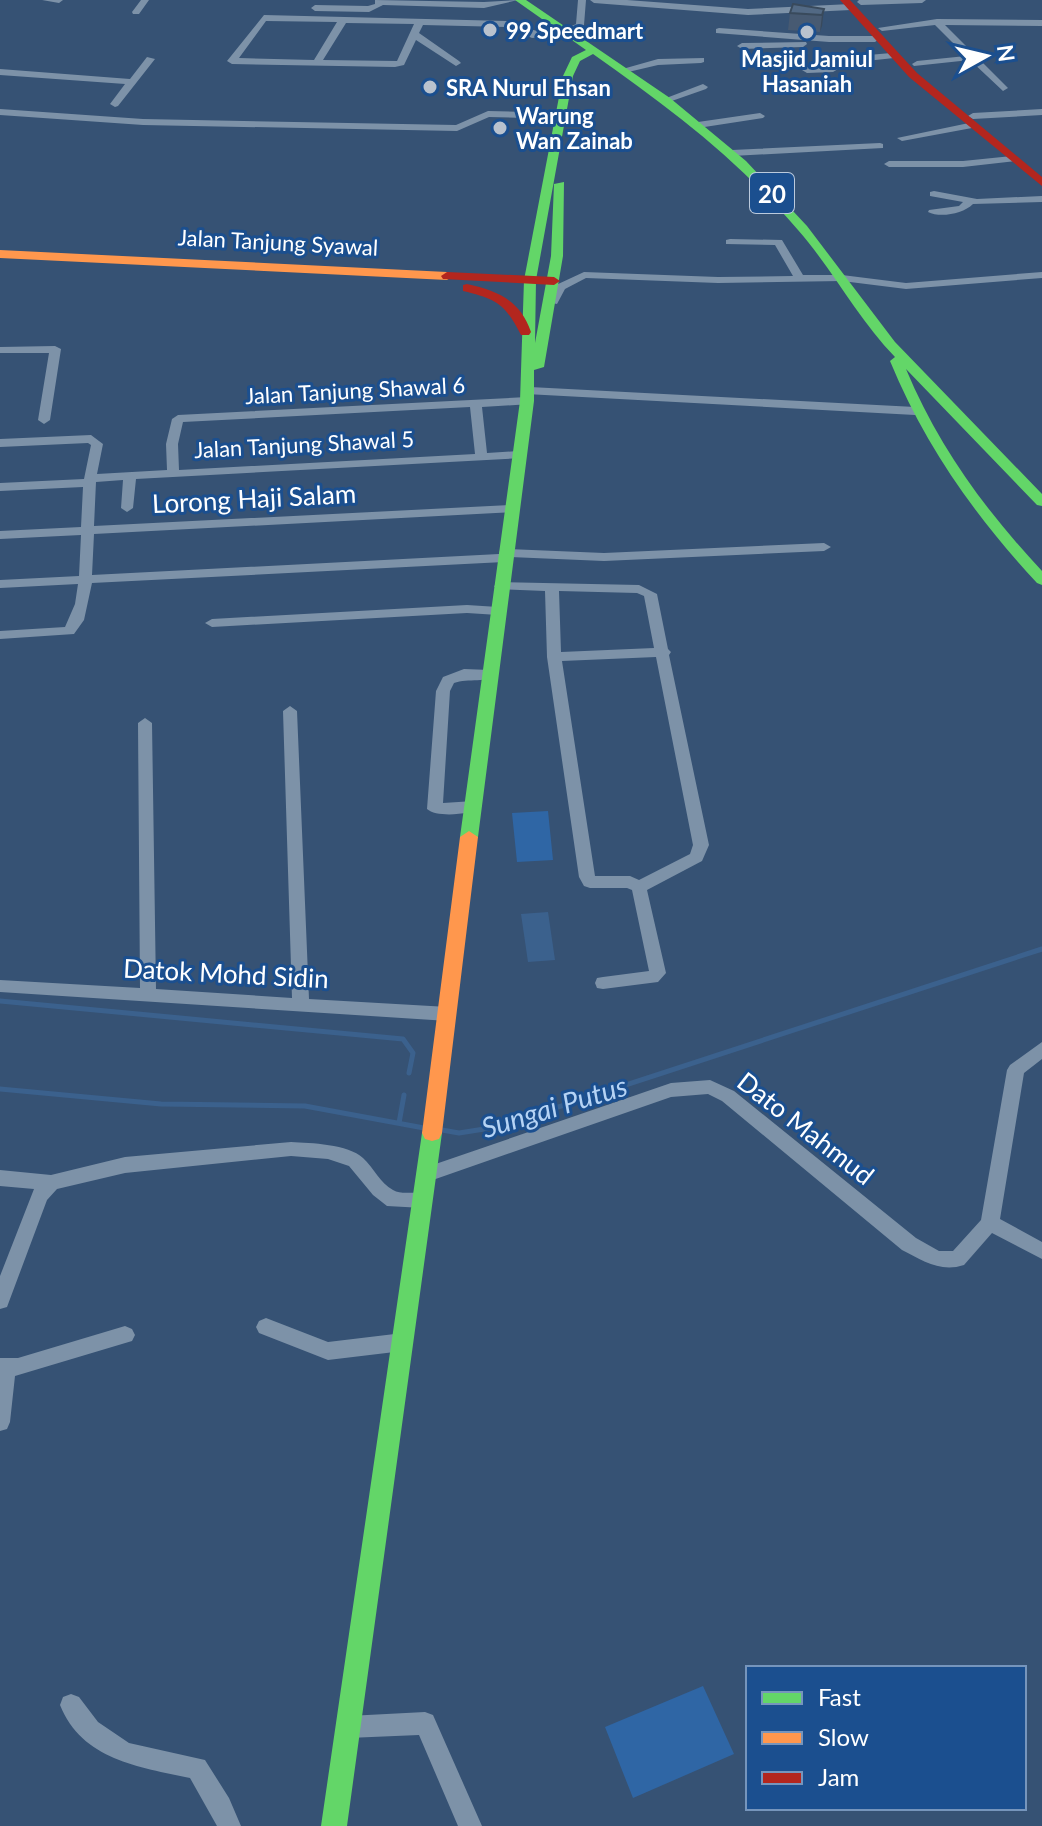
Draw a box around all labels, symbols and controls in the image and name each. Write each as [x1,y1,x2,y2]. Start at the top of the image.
north arrow [946,16,1026,96]
place label: 99 Speedmart [506,17,644,44]
marker: 99 Speedmart [481,21,499,39]
marker: Masjid Jamiul Hasaniah [798,23,816,41]
text: N [992,43,1021,63]
place label: Masjid Jamiul Hasaniah [741,45,873,97]
place label: SRA Nurul Ehsan [446,74,611,101]
marker: SRA Nurul Ehsan [421,78,439,96]
place label: Warung Wan Zainab [516,102,633,154]
marker: Warung Wan Zainab [491,119,509,137]
road number: 20 [750,173,794,213]
street label: Jalan Tanjung Syawal [177,223,379,261]
street label: Jalan Tanjung Shawal 6 [244,371,466,409]
street label: Jalan Tanjung Shawal 5 [193,425,415,463]
street label: Lorong Haji Salam [151,477,357,519]
street label: Datok Mohd Sidin [122,952,330,994]
street label: Dato Mahmud [731,1065,881,1191]
water label: Sungai Putus [477,1068,631,1144]
legend [746,1666,1026,1810]
text: Fast [818,1682,861,1711]
text: Slow [818,1722,869,1751]
text: Jam [818,1762,859,1791]

